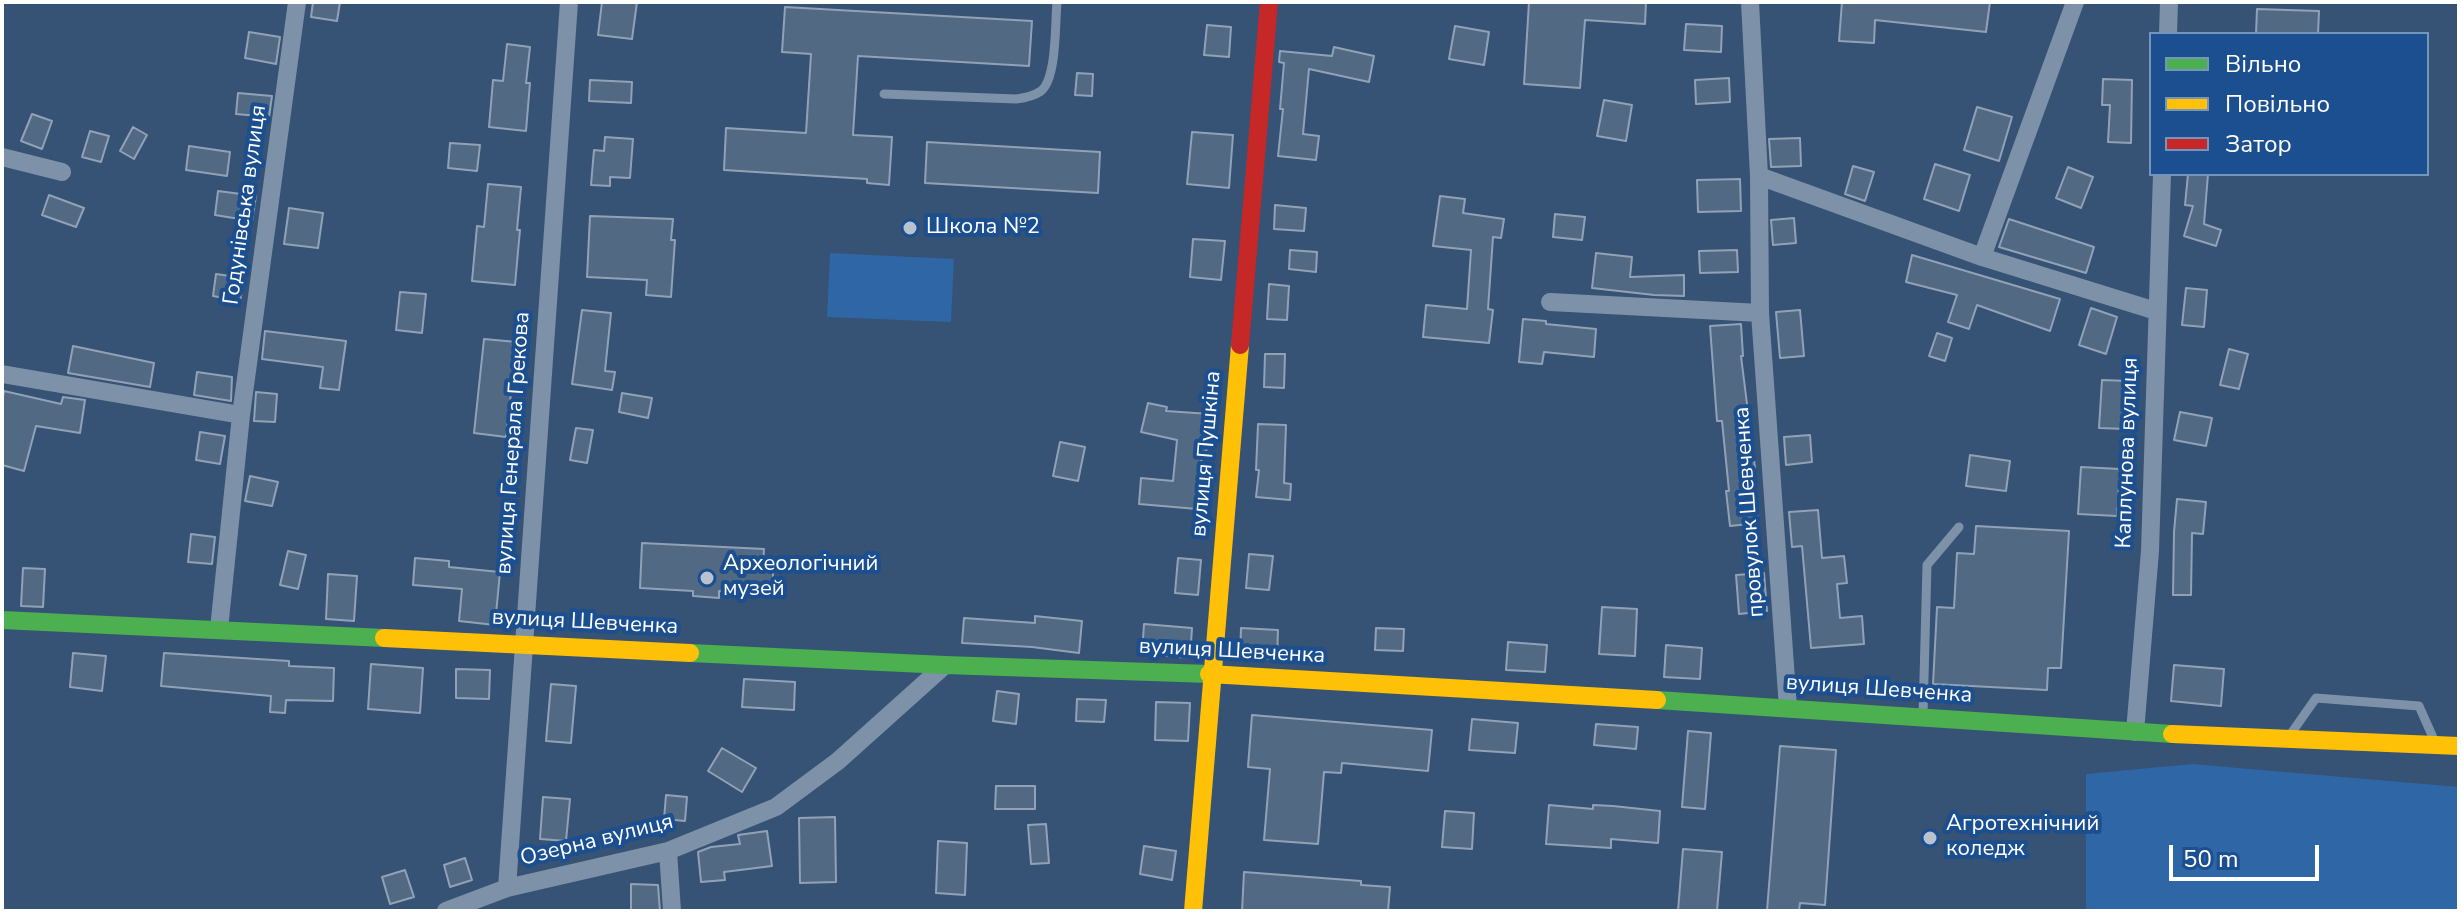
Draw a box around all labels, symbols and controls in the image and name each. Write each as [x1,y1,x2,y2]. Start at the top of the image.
legend [2149,32,2429,176]
text: Вільно [2225,48,2301,80]
text: Повільно [2225,88,2330,120]
street label: Годунівська вулиця [219,104,273,306]
text: Затор [2225,128,2292,160]
place label: Школа №2 [926,215,1040,241]
marker: Школа №2 [901,219,919,237]
street label: вулиця Генерала Грекова [492,311,536,575]
street label: Каплунова вулиця [2111,357,2145,549]
street label: вулиця Пушкіна [1187,370,1227,538]
street label: провулок Шевченка [1729,406,1771,618]
place label: Археологічний музей [723,552,878,604]
marker: Археологічний музей [698,569,716,587]
street label: вулиця Шевченка [491,605,679,641]
street label: вулиця Шевченка [1138,634,1326,670]
street label: вулиця Шевченка [1785,670,1973,710]
street label: Озерна вулиця [518,809,676,873]
place label: Агротехнічний коледж [1946,812,2099,864]
marker: Агротехнічний коледж [1921,829,1939,847]
scale bar [2173,829,2323,879]
text: 50 m [2183,843,2239,875]

